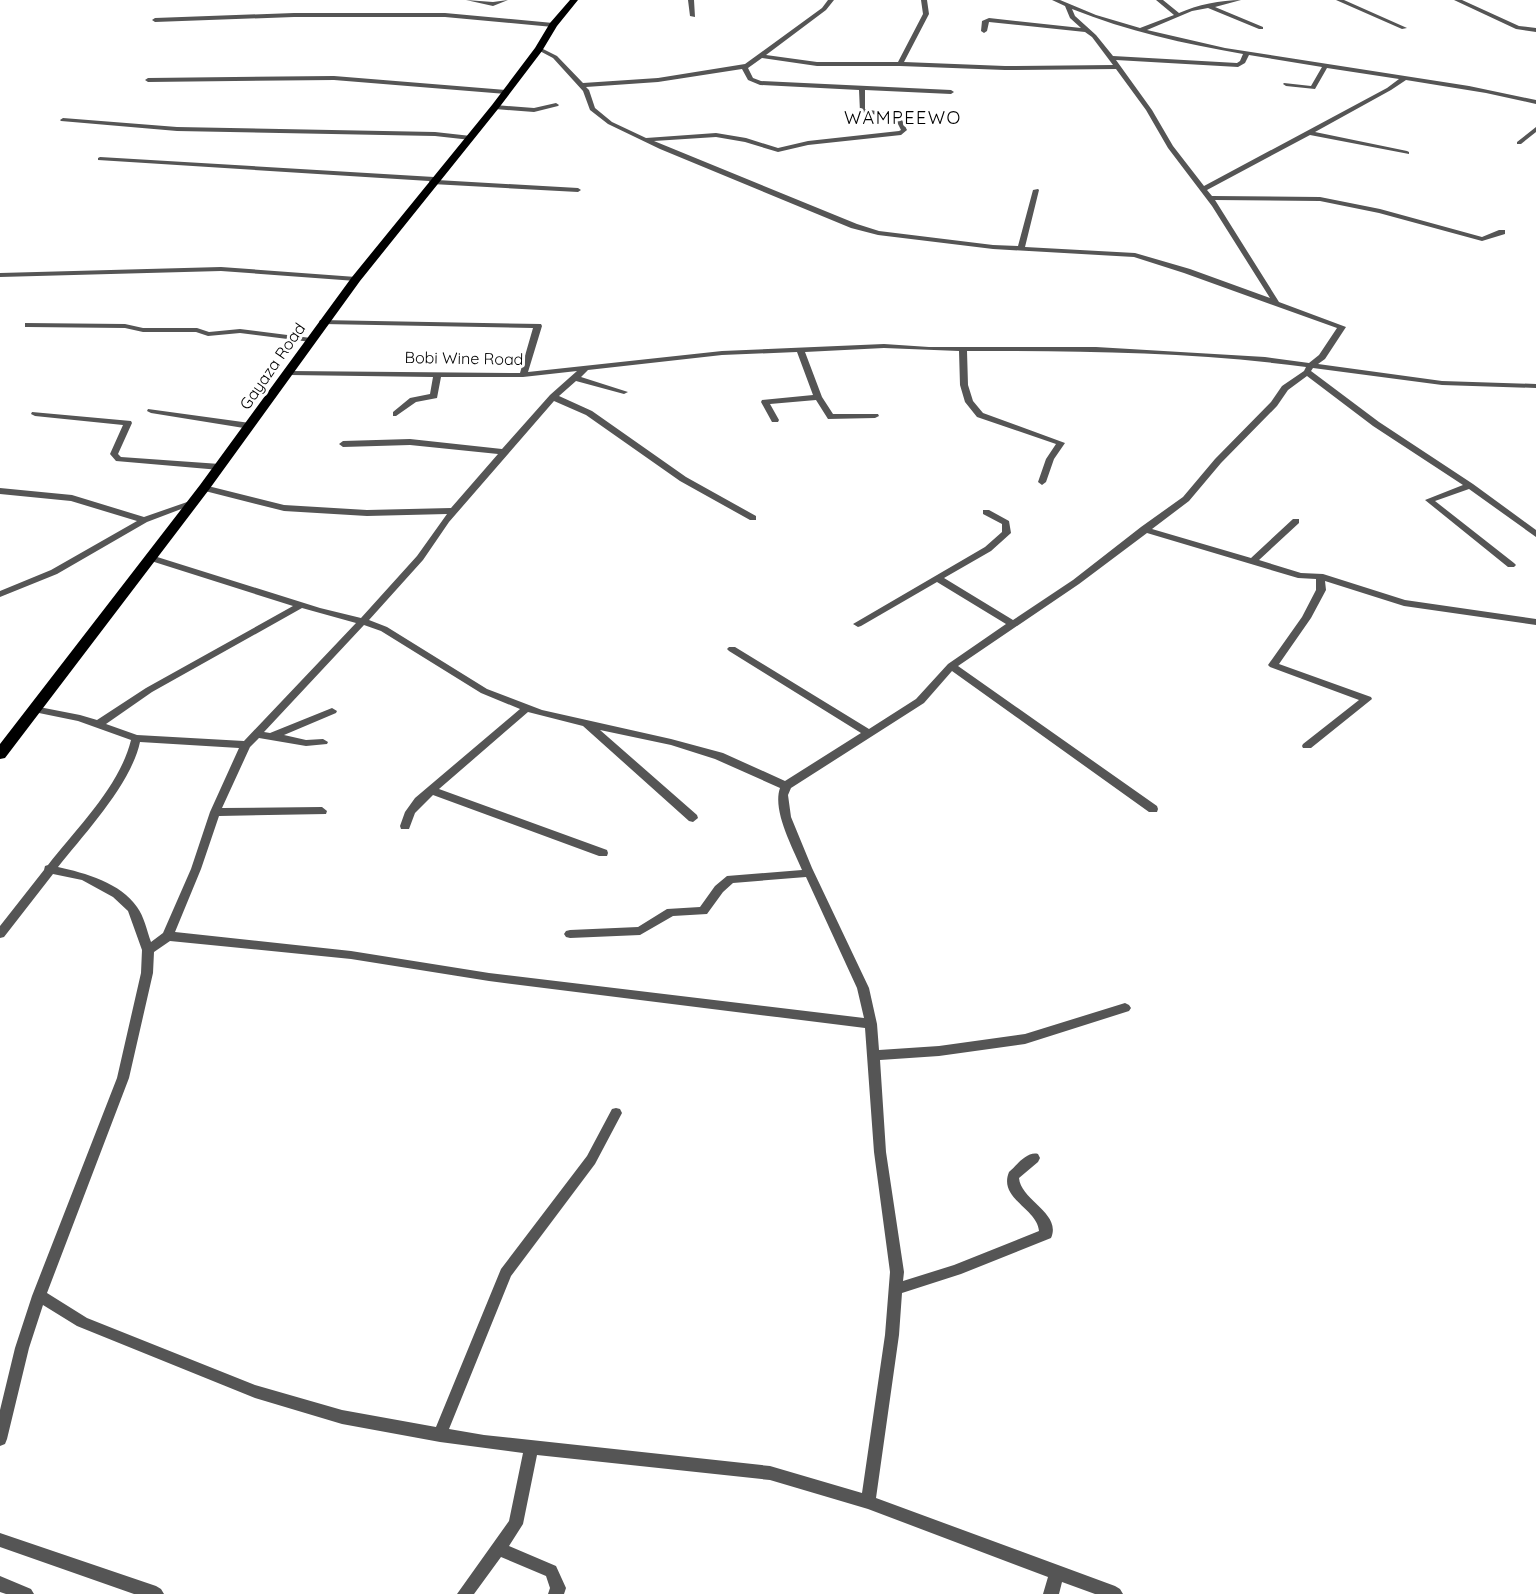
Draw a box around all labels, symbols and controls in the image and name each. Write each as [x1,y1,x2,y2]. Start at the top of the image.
district label: WAMPEEWO [844,106,962,129]
street label: Gayaza Road [235,319,309,413]
street label: Bobi Wine Road [404,347,524,369]

